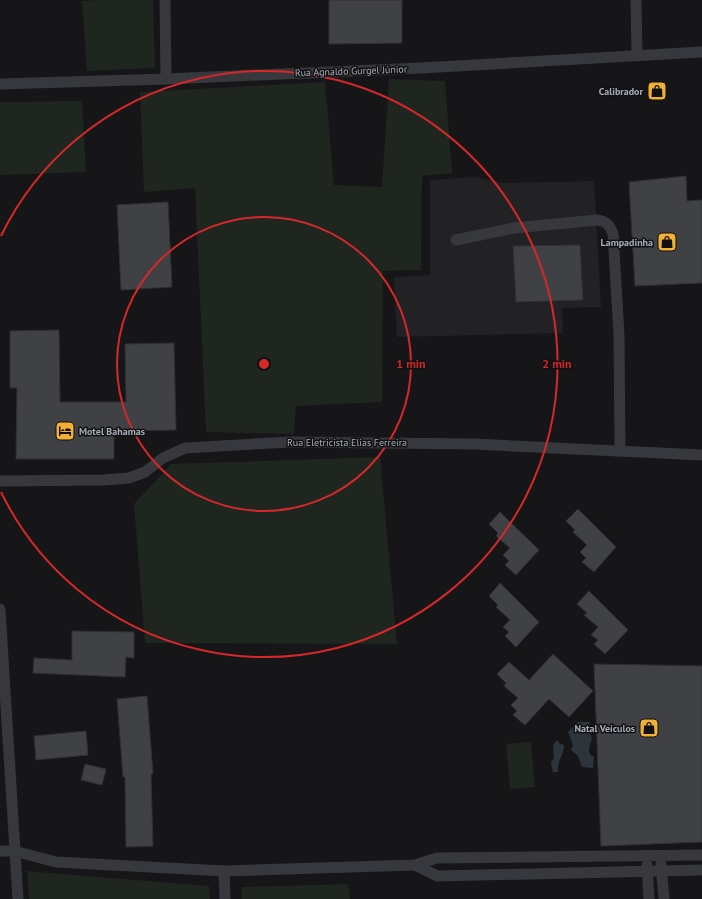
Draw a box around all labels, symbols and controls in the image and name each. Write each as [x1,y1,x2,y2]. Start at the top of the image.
street label: Rua Agnaldo Gurgel Júnior [295,63,408,79]
shop icon: Calibrador [646,80,668,102]
place label: Calibrador [599,85,643,98]
shop icon: Lampadinha [656,231,678,253]
place label: Lampadinha [601,236,653,249]
text: 1 min [396,356,426,371]
text: 2 min [542,356,572,371]
centre of rings [257,357,271,371]
hotel icon: Motel Bahamas [54,420,76,442]
place label: Motel Bahamas [79,425,145,438]
street label: Rua Eletricista Elias Ferreira [287,436,407,449]
shop icon: Natal Veículos [638,717,660,739]
place label: Natal Veículos [575,722,635,735]

